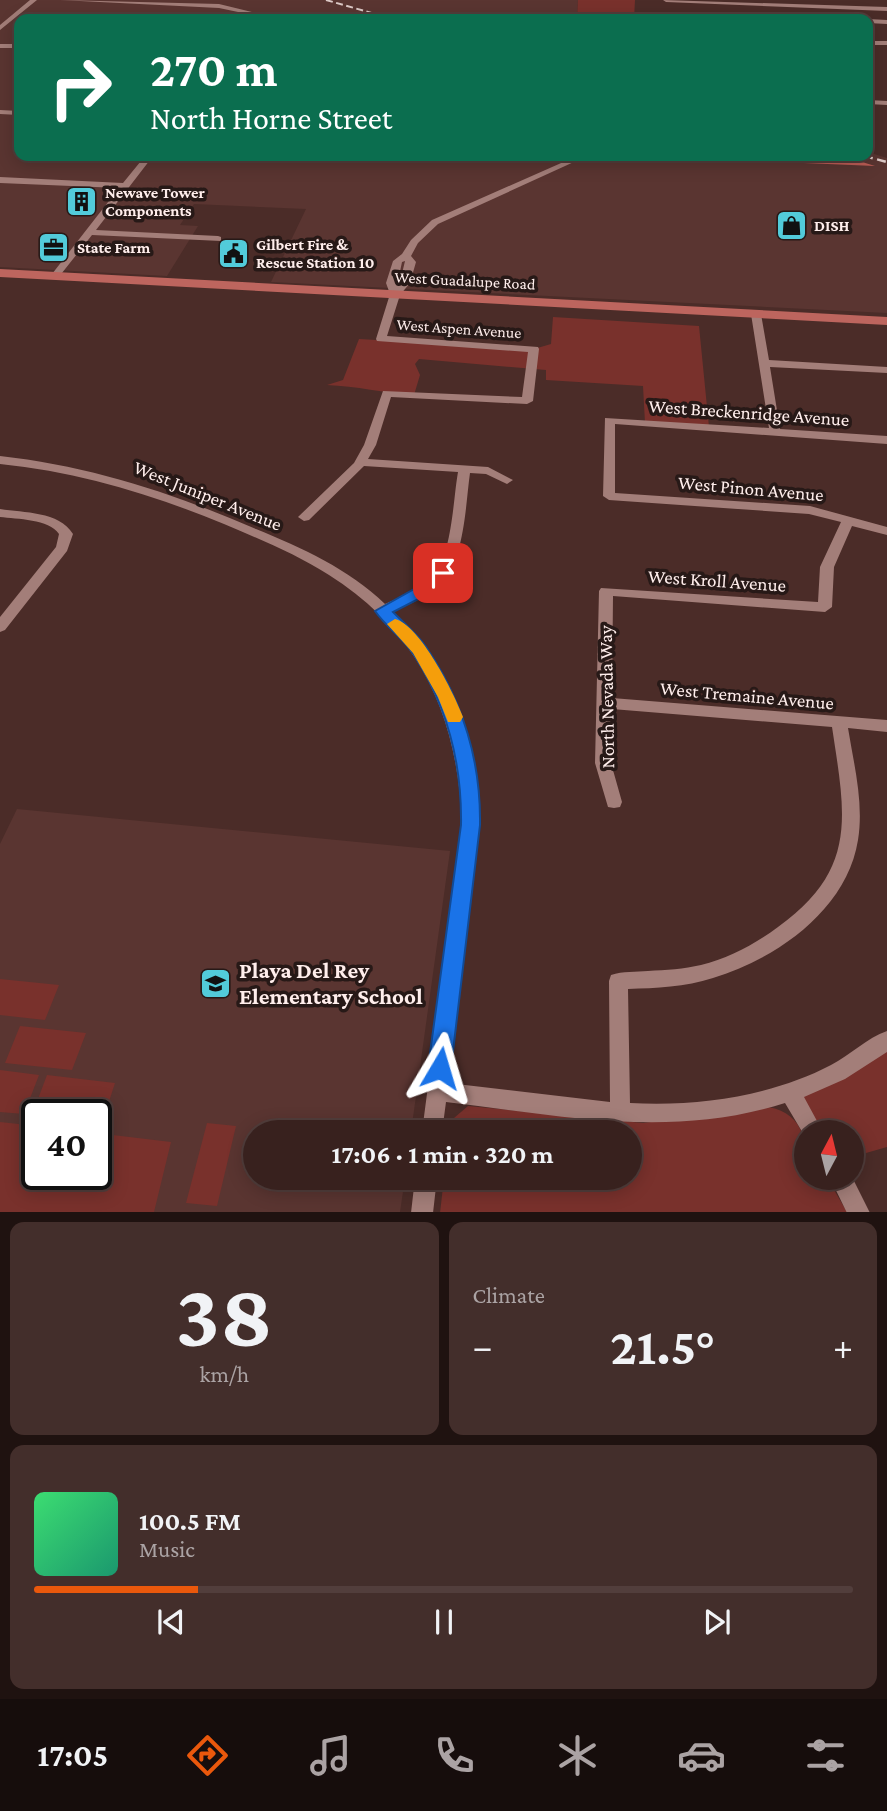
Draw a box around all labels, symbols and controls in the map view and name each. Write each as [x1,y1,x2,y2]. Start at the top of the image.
icon: right [35,42,126,133]
text: 270 m [150,42,278,97]
text: North Horne Street [150,100,392,136]
building icon: Newave Tower Components [65,184,99,218]
place label: Newave Tower Components [105,184,205,219]
shop icon: DISH [774,208,808,242]
place label: DISH [814,217,849,234]
office icon: State Farm [37,230,71,264]
public building icon: Gilbert Fire & Rescue Station 10 [216,236,250,270]
place label: Gilbert Fire & Rescue Station 10 [256,236,374,271]
place label: State Farm [77,239,151,256]
street label: West Guadalupe Road [394,268,536,294]
street label: West Aspen Avenue [396,316,522,342]
street label: West Breckenridge Avenue [648,395,850,430]
street label: West Juniper Avenue [131,456,285,535]
street label: West Pinon Avenue [677,472,825,505]
pin [413,543,473,603]
icon: arrive [424,554,462,592]
street label: West Kroll Avenue [647,565,787,596]
street label: North Nevada Way [595,625,618,769]
street label: West Tremaine Avenue [659,677,835,714]
place label: Playa Del Rey Elementary School [239,957,423,1009]
school or university icon: Playa Del Rey Elementary School [199,966,233,1000]
position arrow [403,1031,477,1105]
speed limit sign: 40 [21,1099,112,1190]
north arrow [794,1120,864,1190]
map controls [794,1120,864,1190]
text: 17:06 · 1 min · 320 m [332,1140,553,1169]
text: 38 [176,1264,273,1366]
text: Climate [473,1282,545,1308]
text: 21.5° [610,1317,715,1375]
text: − [473,1325,493,1367]
text: + [833,1325,853,1367]
text: km/h [199,1361,249,1387]
text: 100.5 FM [139,1507,241,1536]
text: Music [139,1536,195,1562]
icon: previous [152,1603,190,1641]
icon: pause [425,1603,463,1641]
icon: next [698,1603,736,1641]
icon: directions [183,1731,232,1780]
icon: music [306,1731,355,1780]
icon: phone [430,1731,479,1780]
icon: climate [553,1731,602,1780]
icon: car [677,1731,726,1780]
icon: filters [801,1731,850,1780]
text: 17:05 [37,1737,108,1773]

